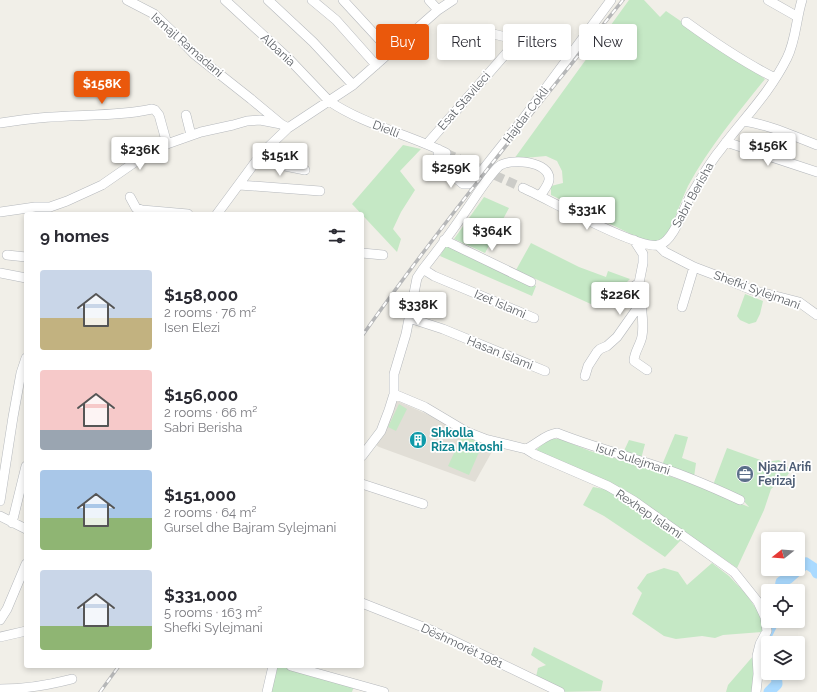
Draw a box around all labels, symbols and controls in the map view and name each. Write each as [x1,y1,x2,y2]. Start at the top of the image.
street label: Ismajl Ramadani [148,10,226,80]
chip: Buy [376,24,429,60]
chip: Rent [437,24,495,60]
chip: Filters [503,24,571,60]
chip: New [579,24,637,60]
street label: Albania [258,31,298,69]
street label: Esat Stavileci [435,69,493,133]
pin: $158K [74,71,130,105]
text: $158K [83,76,121,91]
street label: Hajdar Cokli [500,84,552,146]
street label: Dielli [371,118,401,140]
pin: $156K [740,133,796,167]
pin: $236K [112,137,168,171]
text: $156K [749,138,787,153]
text: $236K [120,142,160,157]
pin: $151K [252,143,308,177]
text: $151K [262,148,299,163]
pin: $259K [423,155,479,189]
text: $259K [431,160,471,175]
street label: Sabri Berisha [669,160,717,230]
pin: $331K [559,197,615,231]
text: $331K [568,202,606,217]
pin: $364K [464,218,520,252]
text: $364K [472,223,512,238]
icon: filters [326,225,348,247]
text: 9 homes [40,226,109,246]
street label: Shefki Sylejmani [712,268,802,312]
pin: $226K [592,282,648,316]
text: $158,000 [164,285,238,305]
icon: home [72,286,120,334]
street label: Izet Islami [472,287,528,321]
text: $226K [600,287,640,302]
pin: $338K [390,292,446,326]
text: $338K [398,297,438,312]
text: 2 rooms · 76 m² [164,305,256,320]
text: Isen Elezi [164,320,220,335]
street label: Hasan Islami [465,333,535,373]
text: $156,000 [164,385,238,405]
icon: home [72,386,120,434]
text: 2 rooms · 66 m² [164,405,257,420]
text: Sabri Berisha [164,420,242,435]
place label: Shkolla Riza Matoshi [431,426,503,454]
building icon: Shkolla Riza Matoshi [408,430,428,450]
street label: Isuf Sulejmani [594,440,672,478]
place label: Njazi Arifi Ferizaj [758,460,811,488]
office icon: Njazi Arifi Ferizaj [735,464,755,484]
text: $151,000 [164,485,236,505]
icon: home [72,486,120,534]
street label: Rexhep Islami [613,487,685,541]
text: 2 rooms · 64 m² [164,505,256,520]
text: Gursel dhe Bajram Sylejmani [164,520,336,535]
north arrow [761,532,805,576]
map controls [761,532,805,680]
button: locate [761,584,805,628]
text: $331,000 [164,585,237,605]
icon: home [72,586,120,634]
text: 5 rooms · 163 m² [164,605,262,620]
text: Shefki Sylejmani [164,620,263,635]
street label: Dëshmorët 1981 [419,621,505,671]
button: layers [761,636,805,680]

